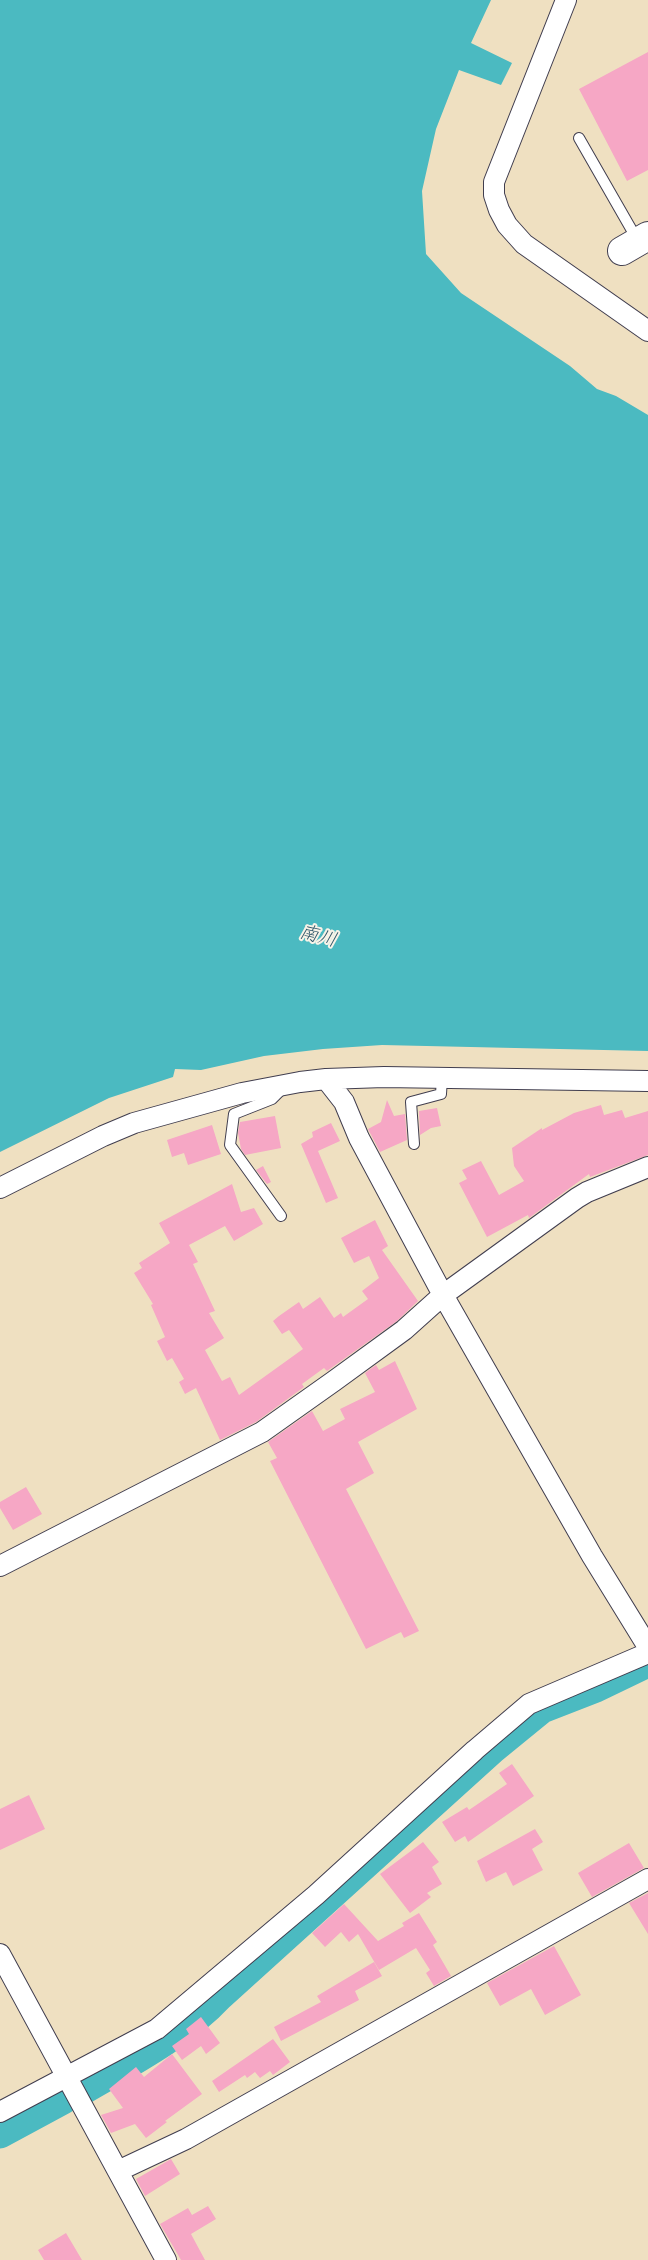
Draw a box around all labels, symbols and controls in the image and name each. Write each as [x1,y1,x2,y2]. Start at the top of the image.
water label: 南川 [297,921,339,953]

